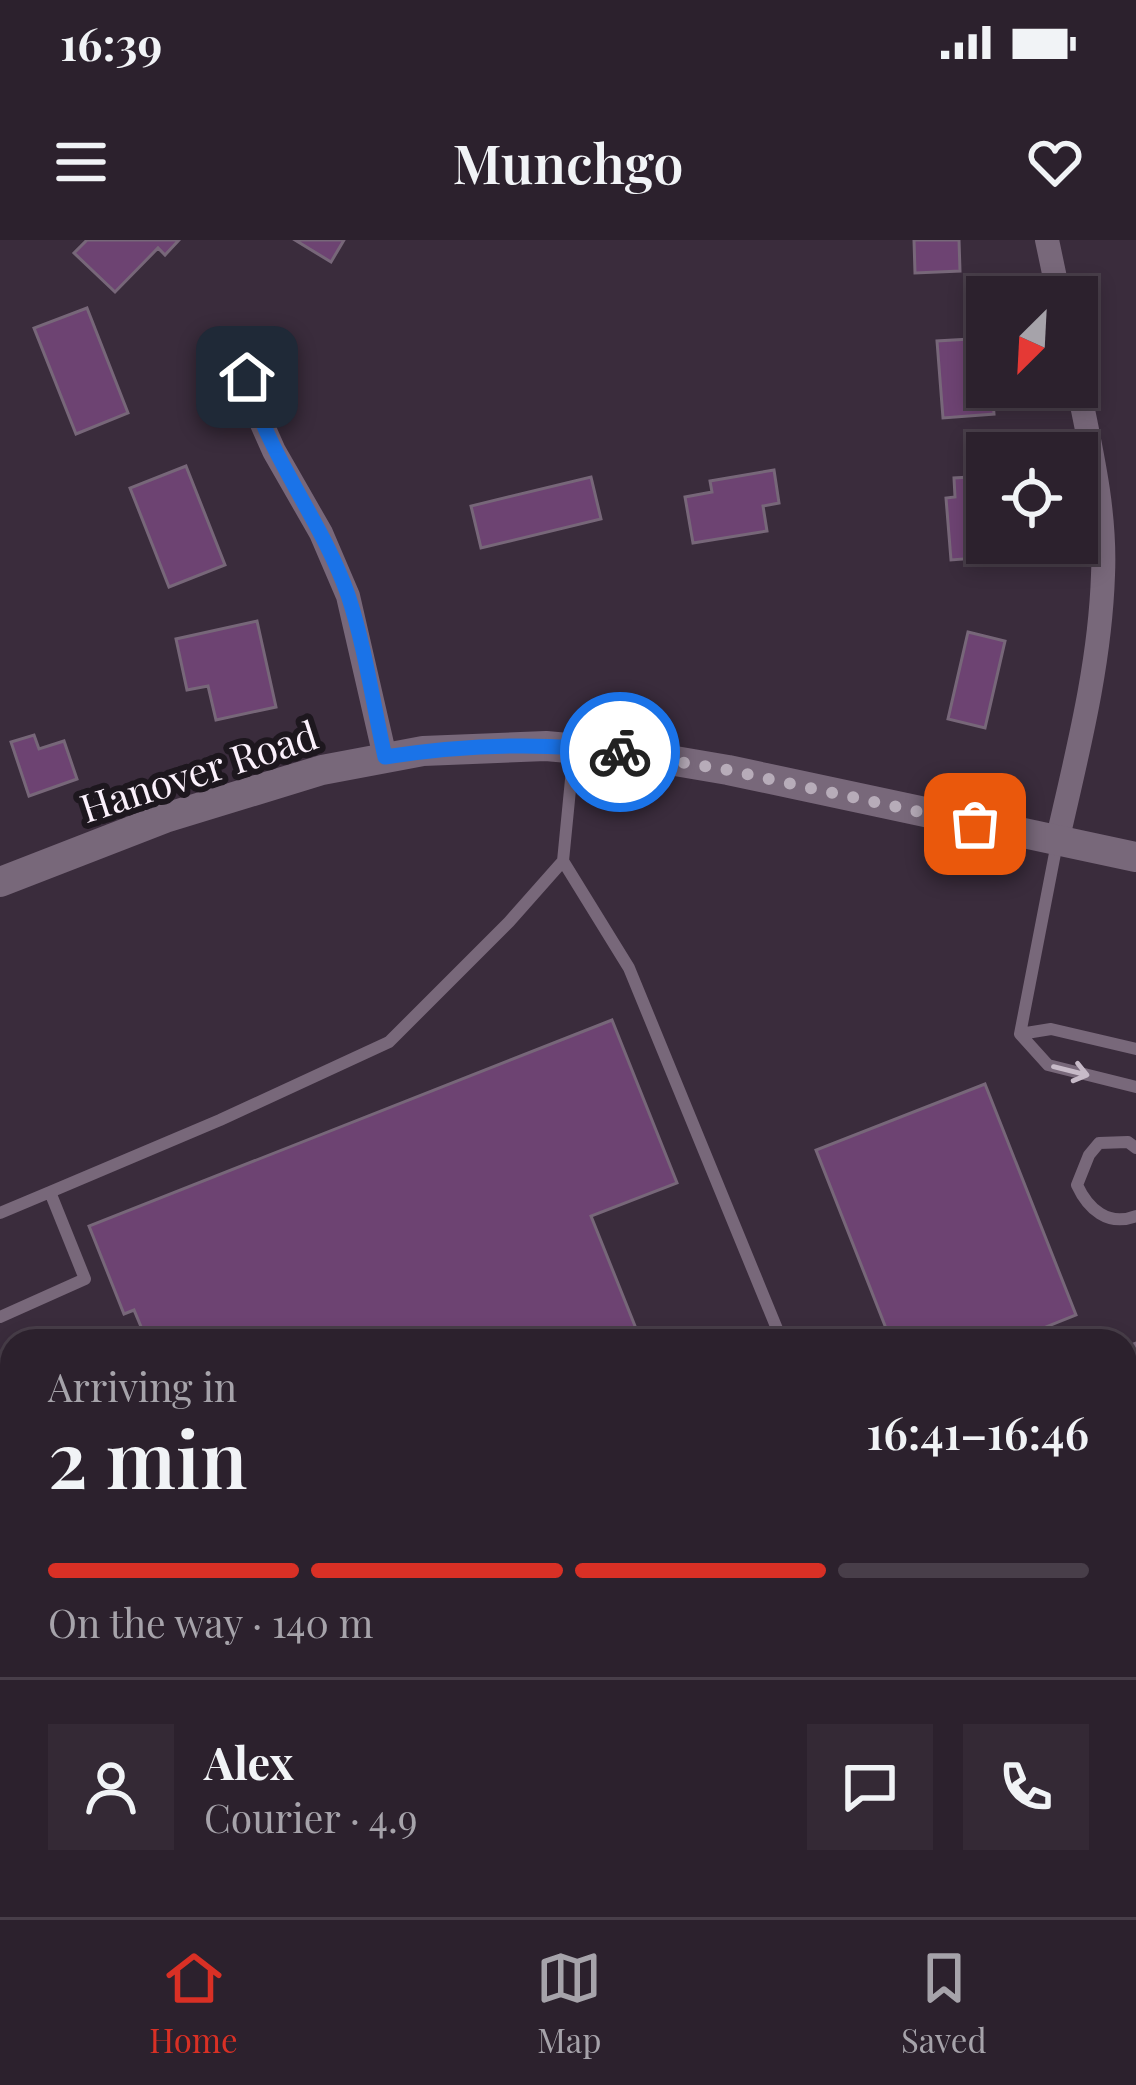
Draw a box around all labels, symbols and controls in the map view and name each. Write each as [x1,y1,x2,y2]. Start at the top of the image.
text: 16:39 [60,12,162,72]
text: Munchgo [452,126,684,198]
icon: menu [48,129,114,195]
icon: heart [1022,129,1088,195]
north arrow [966,276,1098,408]
map controls [966,276,1098,564]
pin [196,326,298,428]
icon: home [214,344,280,410]
button: locate [966,432,1098,564]
courier [560,692,680,812]
street label: Hanover Road [73,707,324,833]
icon: bike [587,719,653,785]
pin [924,773,1026,875]
icon: bag [942,791,1008,857]
one-way arrow [1052,1061,1090,1083]
text: Arriving in [48,1360,237,1412]
text: 16:41–16:46 [866,1401,1089,1461]
text: 2 min [48,1405,247,1509]
text: On the way · 140 m [48,1596,373,1648]
button: person [48,1724,174,1850]
button: chat [807,1724,933,1850]
button: phone [963,1724,1089,1850]
text: Alex [204,1731,294,1791]
text: Courier · 4.9 [204,1791,418,1843]
tab: Home [149,1945,238,2061]
tab: Map [536,1945,602,2061]
tab: Saved [901,1945,987,2061]

